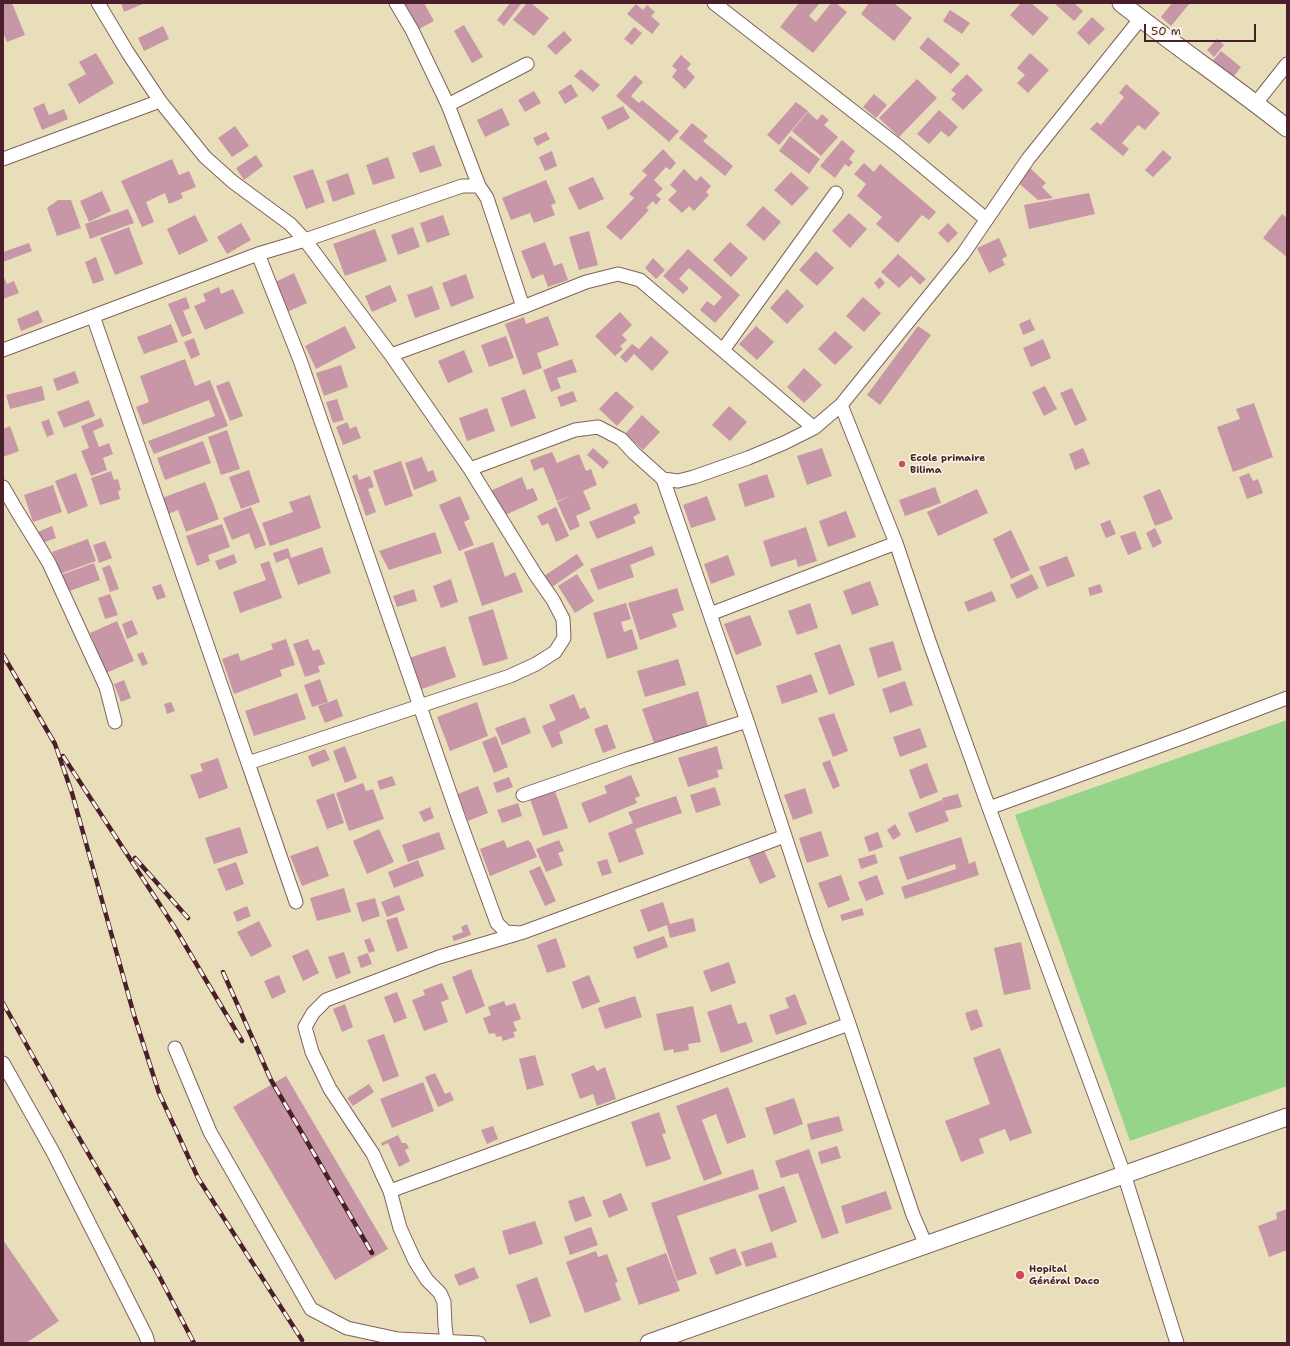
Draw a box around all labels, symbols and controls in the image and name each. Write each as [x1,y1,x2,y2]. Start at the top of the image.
scale bar [1146,16,1258,42]
text: 50 m [1151,23,1181,39]
place label: Ecole primaire Bilima [910,452,985,476]
marker: Ecole primaire Bilima [897,459,907,469]
place label: Hopital Général Daco [1029,1263,1099,1286]
marker: Hopital Général Daco [1014,1269,1026,1281]

